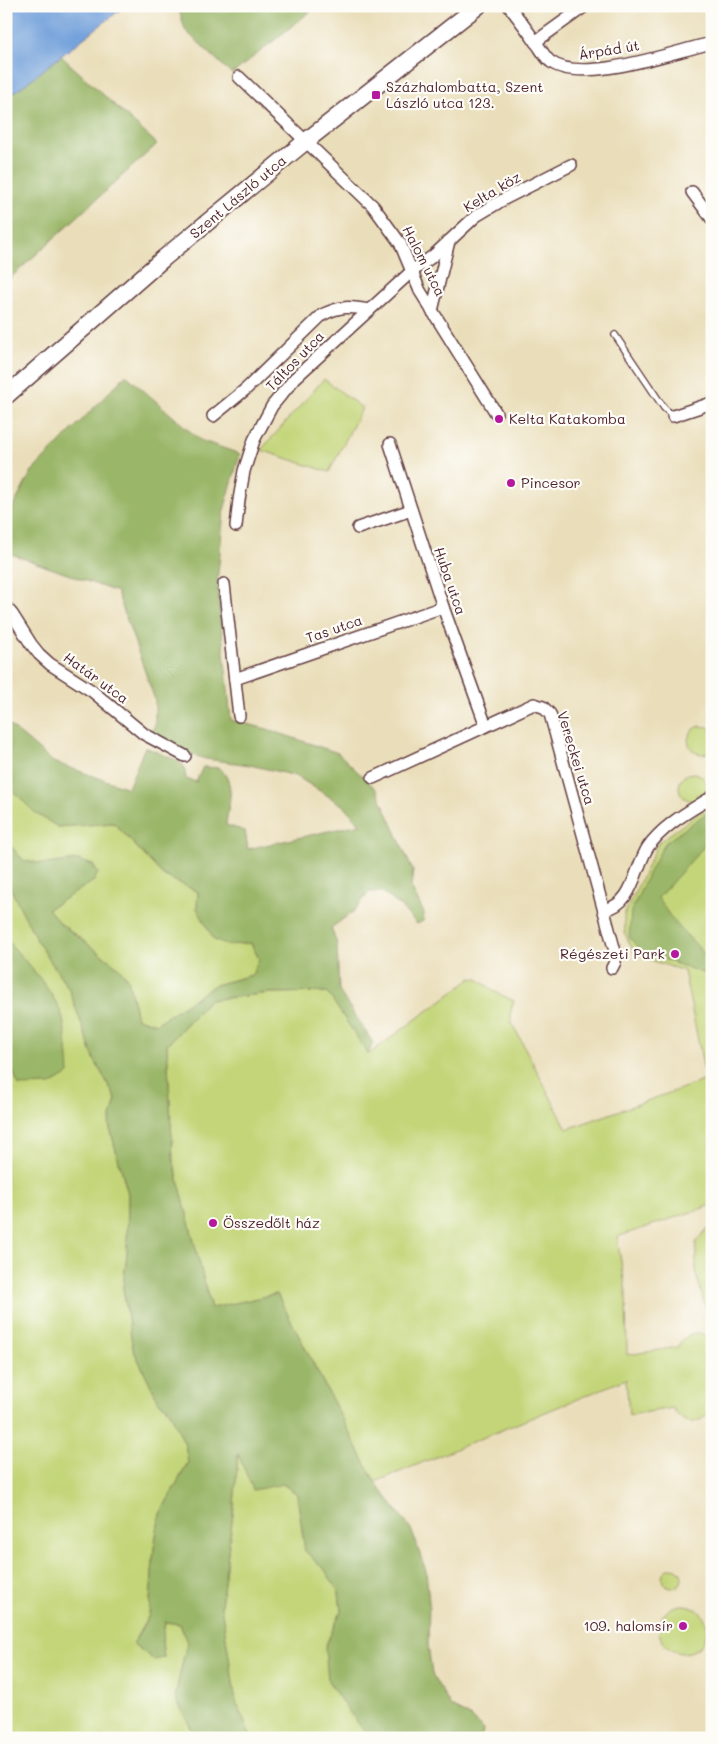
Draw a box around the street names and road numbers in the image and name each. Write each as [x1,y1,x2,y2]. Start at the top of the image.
street label: Árpád út [577,35,641,64]
street label: Szent László utca [185,151,290,243]
street label: Kelta köz [460,167,524,216]
street label: Halom utca [399,222,450,299]
street label: Táltos utca [261,327,328,395]
street label: Huba utca [430,544,471,617]
street label: Tas utca [303,610,365,647]
street label: Határ utca [60,648,133,708]
street label: Vereckei utca [553,709,600,807]

